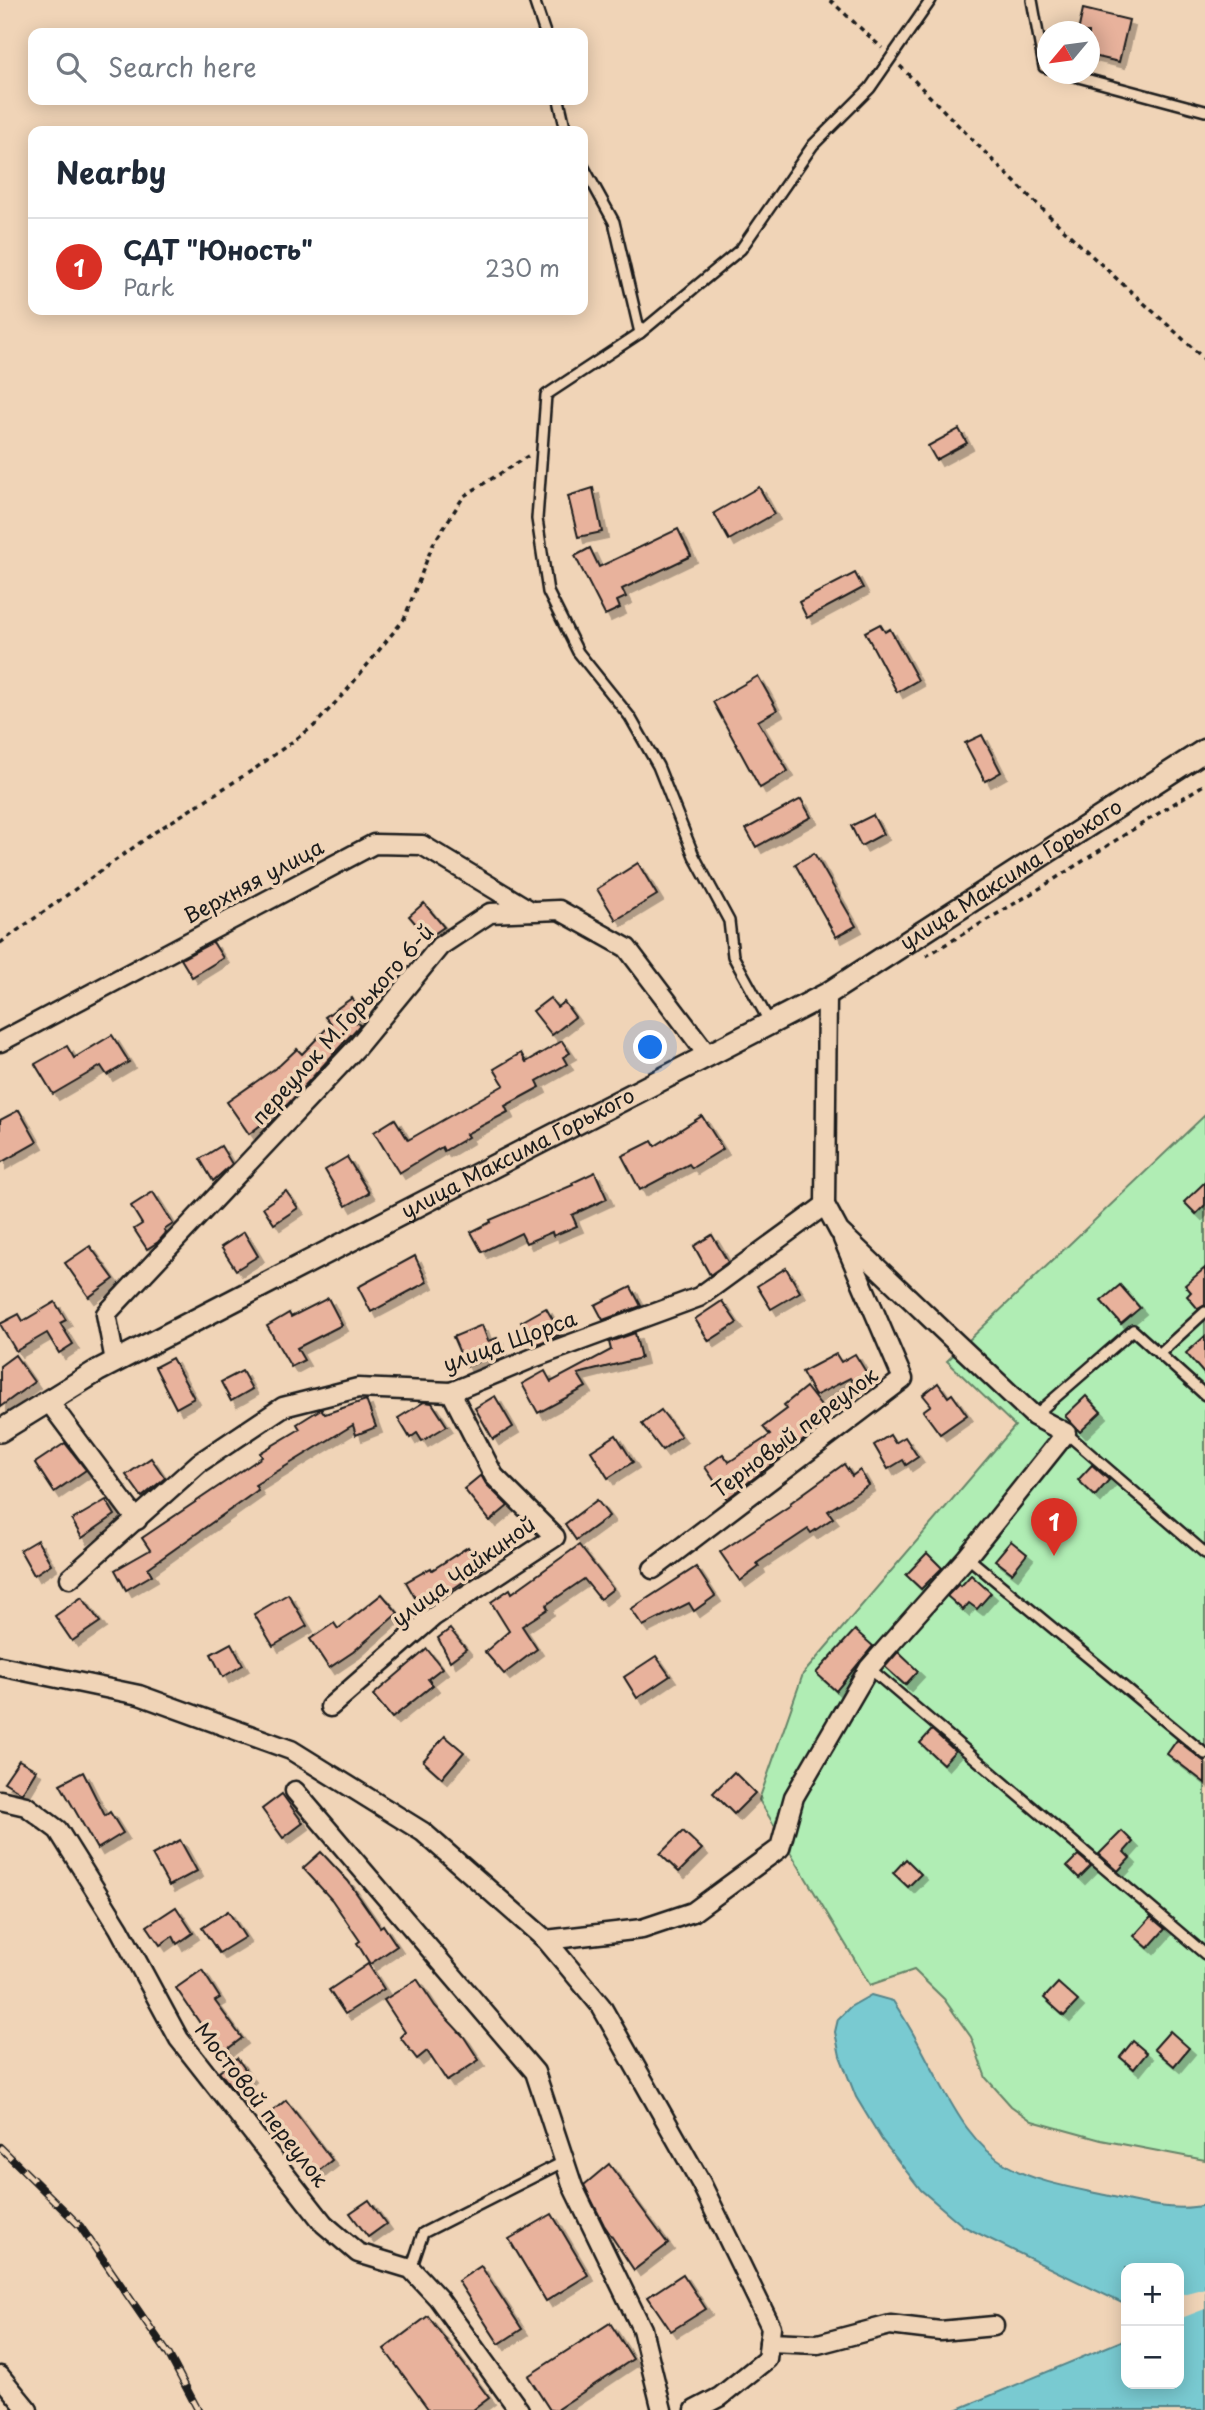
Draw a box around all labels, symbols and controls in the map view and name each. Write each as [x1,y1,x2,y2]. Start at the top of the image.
north arrow [1037,21,1100,84]
search box [28,28,588,105]
text: Search here [108,47,257,86]
icon: search [52,48,90,86]
text: Nearby [56,149,166,194]
text: СДТ "Юность" [123,230,313,269]
text: 1 [74,250,85,285]
text: 230 m [485,250,560,285]
text: Park [123,269,174,304]
street label: улица Максима Горького [893,790,1128,957]
street label: Верхняя улица [177,829,329,931]
street label: переулок М.Горького 6-й [243,916,440,1131]
your location [633,1030,667,1064]
street label: улица Максима Горького [395,1078,640,1225]
street label: улица Щорса [438,1301,581,1379]
street label: Терновый переулок [704,1358,884,1505]
pin: 1 [1031,1498,1077,1556]
street label: улица Чайкиной [384,1507,541,1634]
street label: Мостовой переулок [188,2015,338,2193]
map controls [1121,2263,1184,2389]
button: + [1121,2263,1184,2326]
button: − [1121,2326,1184,2389]

